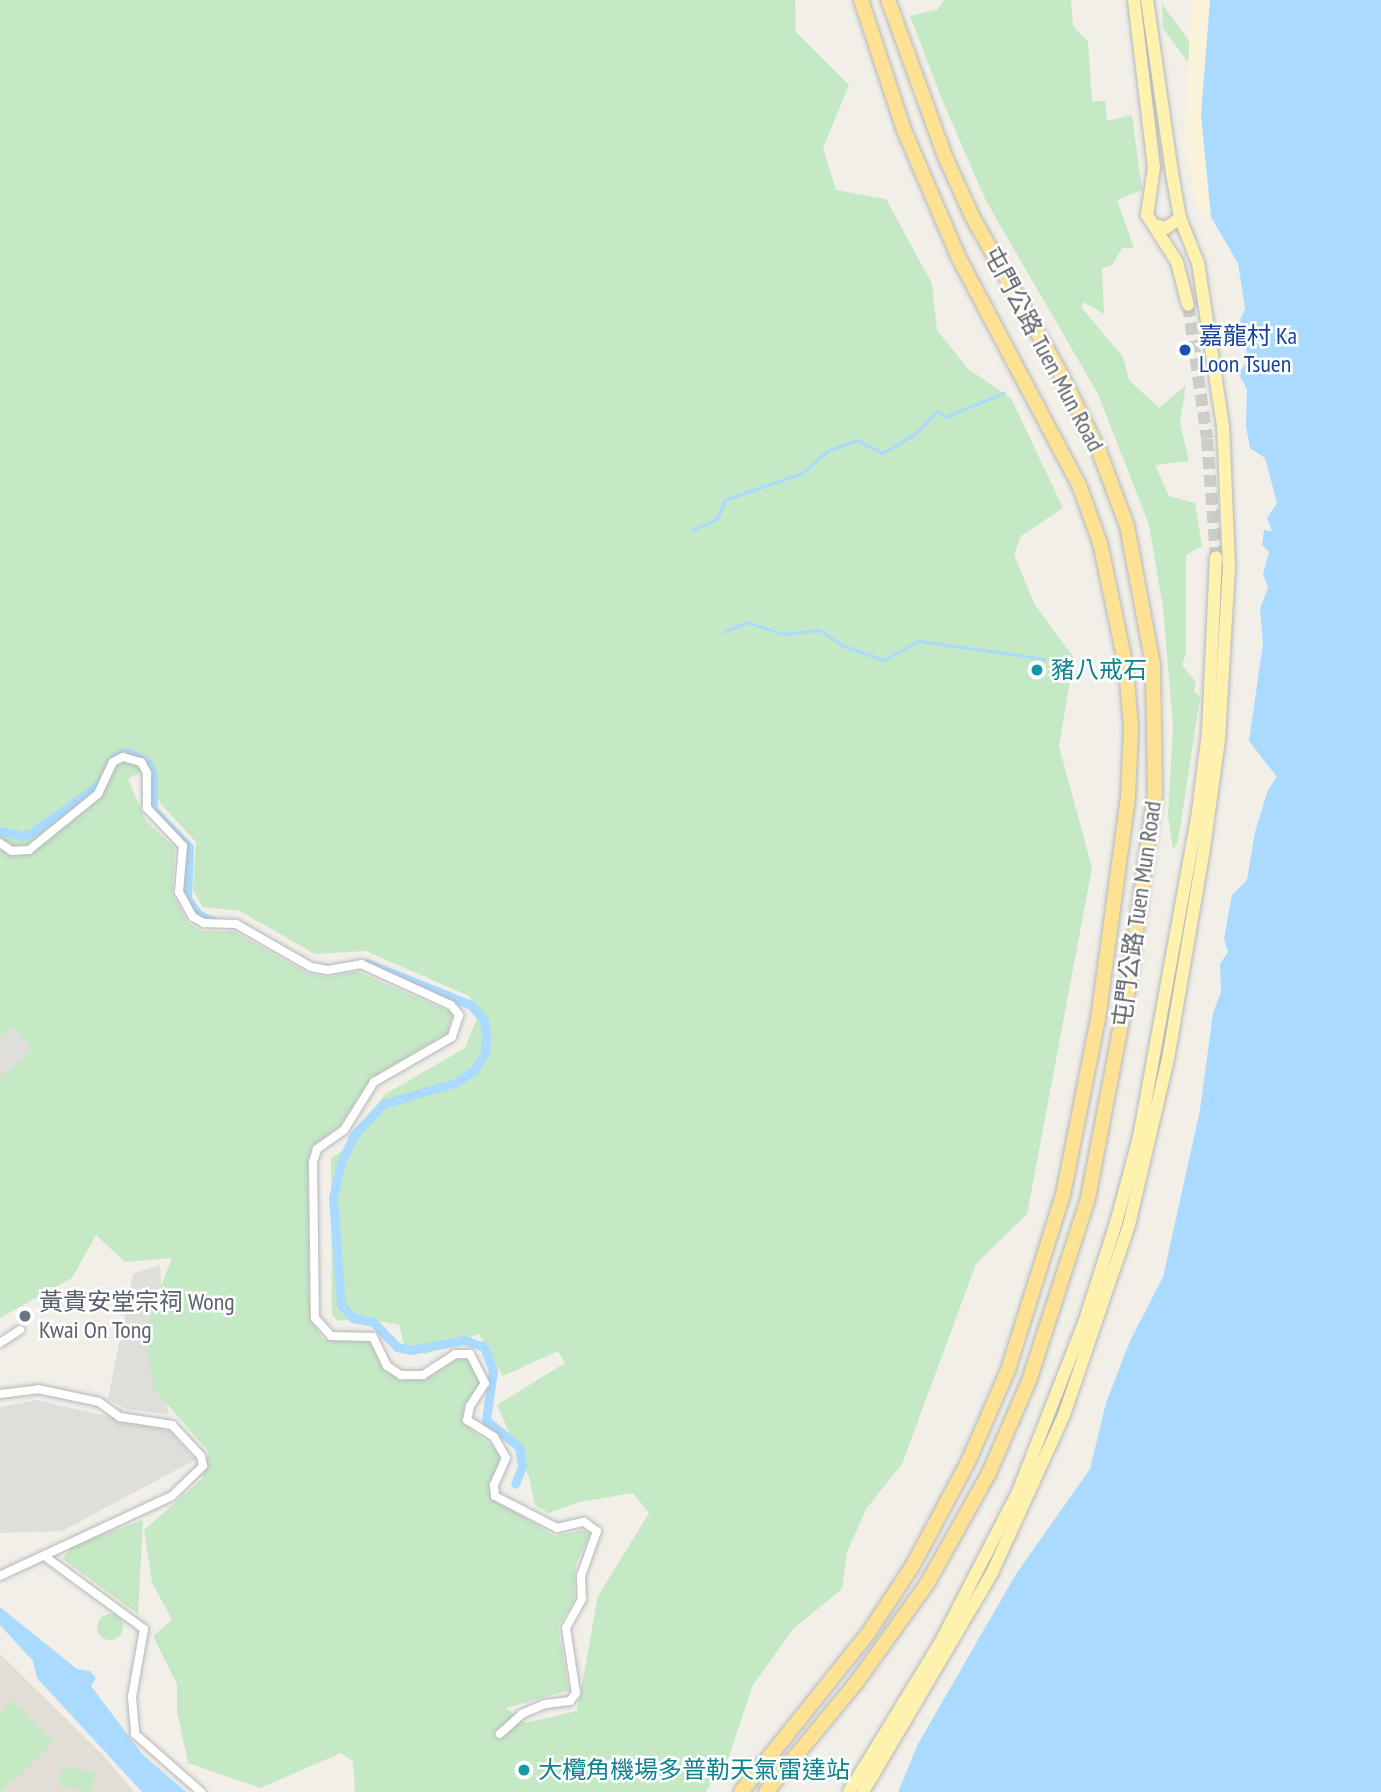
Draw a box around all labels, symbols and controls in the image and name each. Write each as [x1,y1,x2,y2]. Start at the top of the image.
street label: 屯門公路 Tuen Mun Road [978,242,1110,456]
place label: 嘉龍村 Ka Loon Tsuen [1199,322,1297,378]
marker: 嘉龍村 Ka Loon Tsuen [1177,342,1193,358]
place label: 豬八戒石 [1051,656,1147,684]
marker: 豬八戒石 [1029,662,1045,678]
street label: 屯門公路 Tuen Mun Road [1107,799,1167,1029]
place label: 黃貴安堂宗祠 Wong Kwai On Tong [39,1288,235,1344]
marker: 黃貴安堂宗祠 Wong Kwai On Tong [17,1308,33,1324]
place label: 大欖角機場多普勒天氣雷達站 [538,1756,850,1784]
marker: 大欖角機場多普勒天氣雷達站 [516,1762,532,1778]

